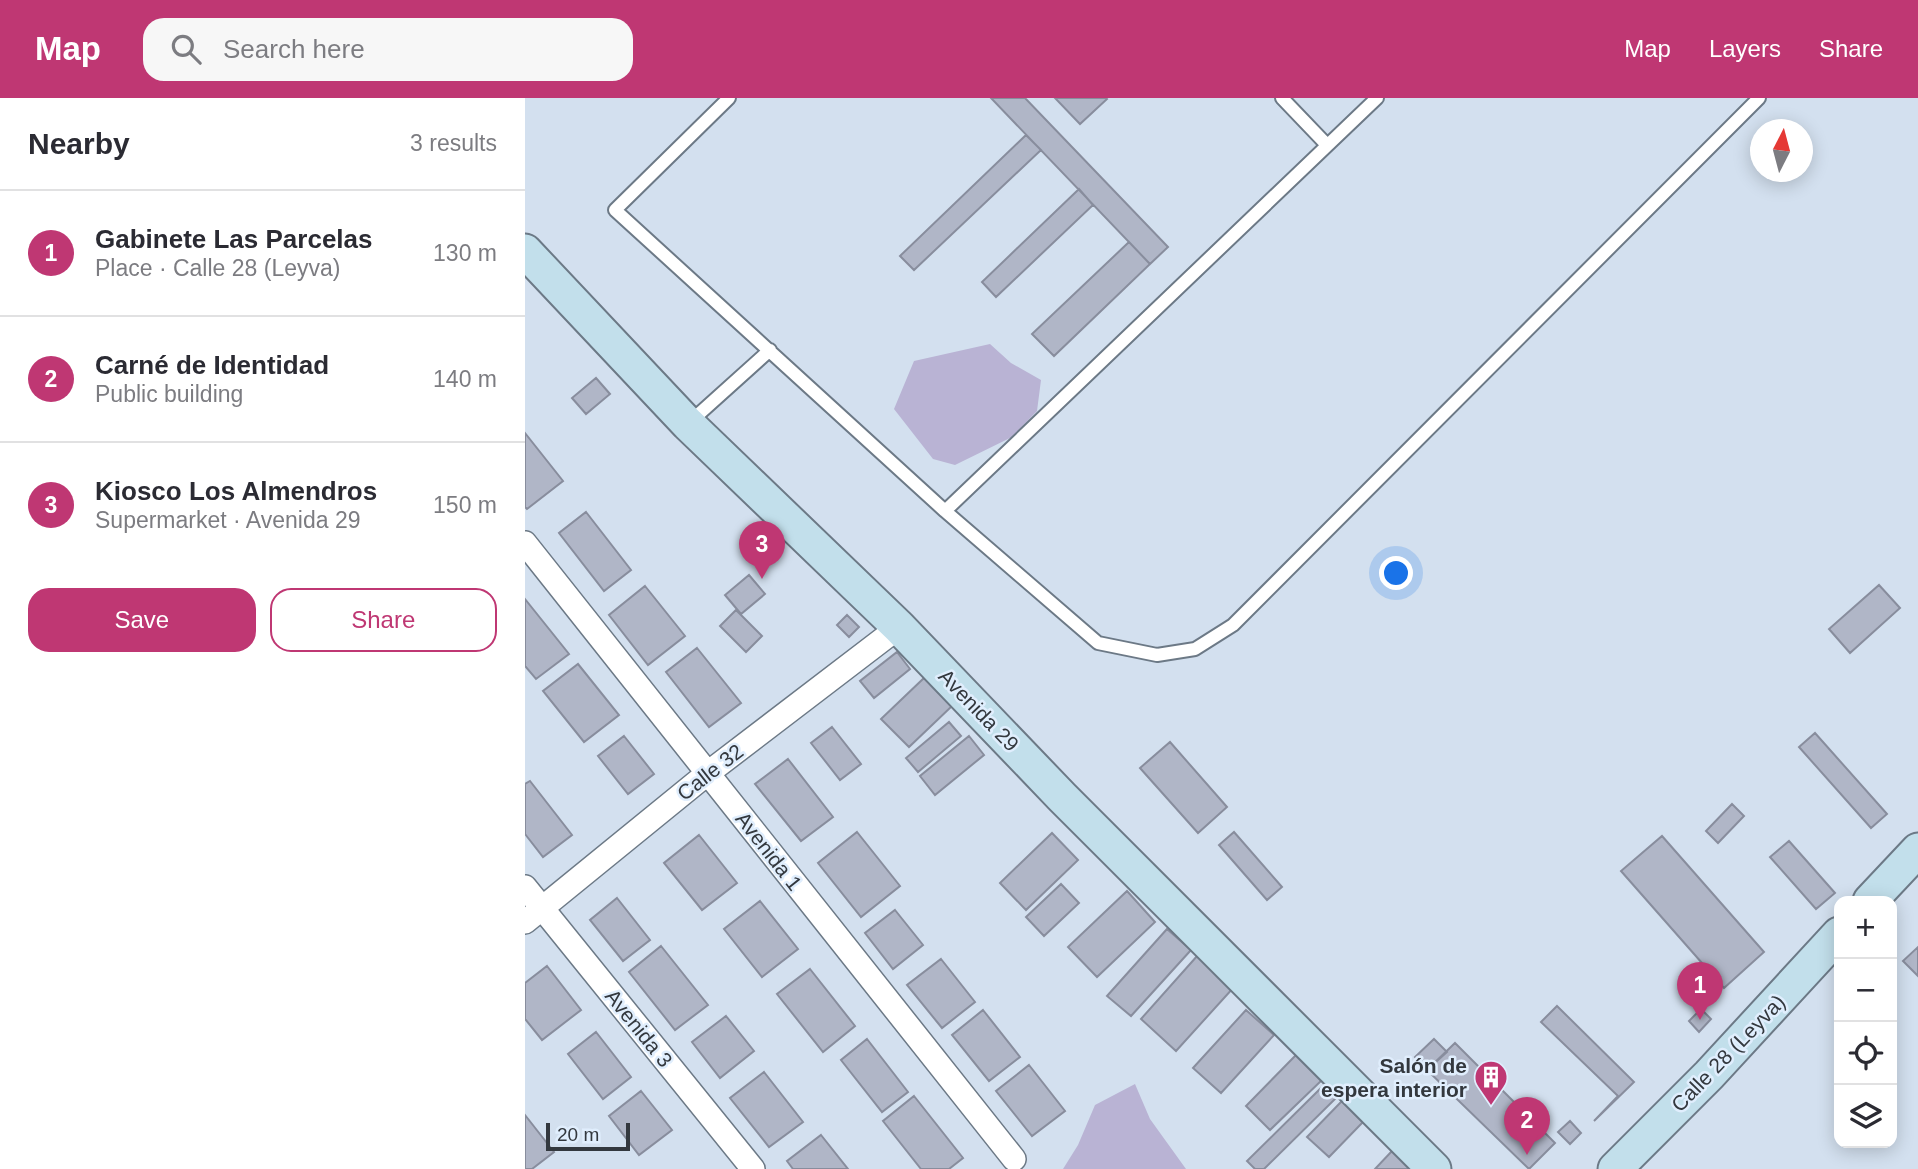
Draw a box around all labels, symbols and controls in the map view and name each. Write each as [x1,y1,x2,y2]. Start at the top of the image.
search box [143,18,633,81]
text: Map [35,30,101,67]
icon: search [167,30,205,68]
text: Search here [223,34,365,64]
text: Map [1624,35,1671,62]
text: Layers [1709,35,1781,62]
text: Share [1819,35,1883,62]
north arrow [1750,119,1813,182]
text: Nearby [28,127,130,160]
text: 3 results [410,130,497,156]
text: Gabinete Las Parcelas [95,224,372,254]
text: 1 [45,240,57,266]
text: 130 m [433,240,497,266]
text: Place · Calle 28 (Leyva) [95,255,340,281]
text: Carné de Identidad [95,350,329,380]
text: 2 [45,366,57,392]
text: 140 m [433,366,497,392]
text: Public building [95,381,243,407]
text: Kiosco Los Almendros [95,476,377,506]
text: 3 [45,492,57,518]
text: 150 m [433,492,497,518]
text: Supermarket · Avenida 29 [95,507,361,533]
pin: 3 [739,521,785,579]
your location [1379,556,1413,590]
button: Save [28,588,256,652]
button: Share [270,588,497,652]
street label: Avenida 29 [934,664,1024,756]
street label: Calle 32 [673,739,747,805]
street label: Avenida 1 [731,807,807,895]
map controls [1834,896,1897,1148]
button: + [1834,896,1897,959]
button: − [1834,959,1897,1022]
pin: 1 [1677,962,1723,1020]
street label: Avenida 3 [601,985,677,1071]
street label: Calle 28 (Leyva) [1667,990,1789,1116]
button: locate [1834,1022,1897,1085]
place label: Salón de espera interior [1321,1054,1467,1101]
building icon: Salón de espera interior [1472,1058,1510,1107]
button: layers [1834,1085,1897,1148]
pin: 2 [1504,1097,1550,1155]
scale bar [546,1120,630,1152]
text: 20 m [557,1124,599,1145]

